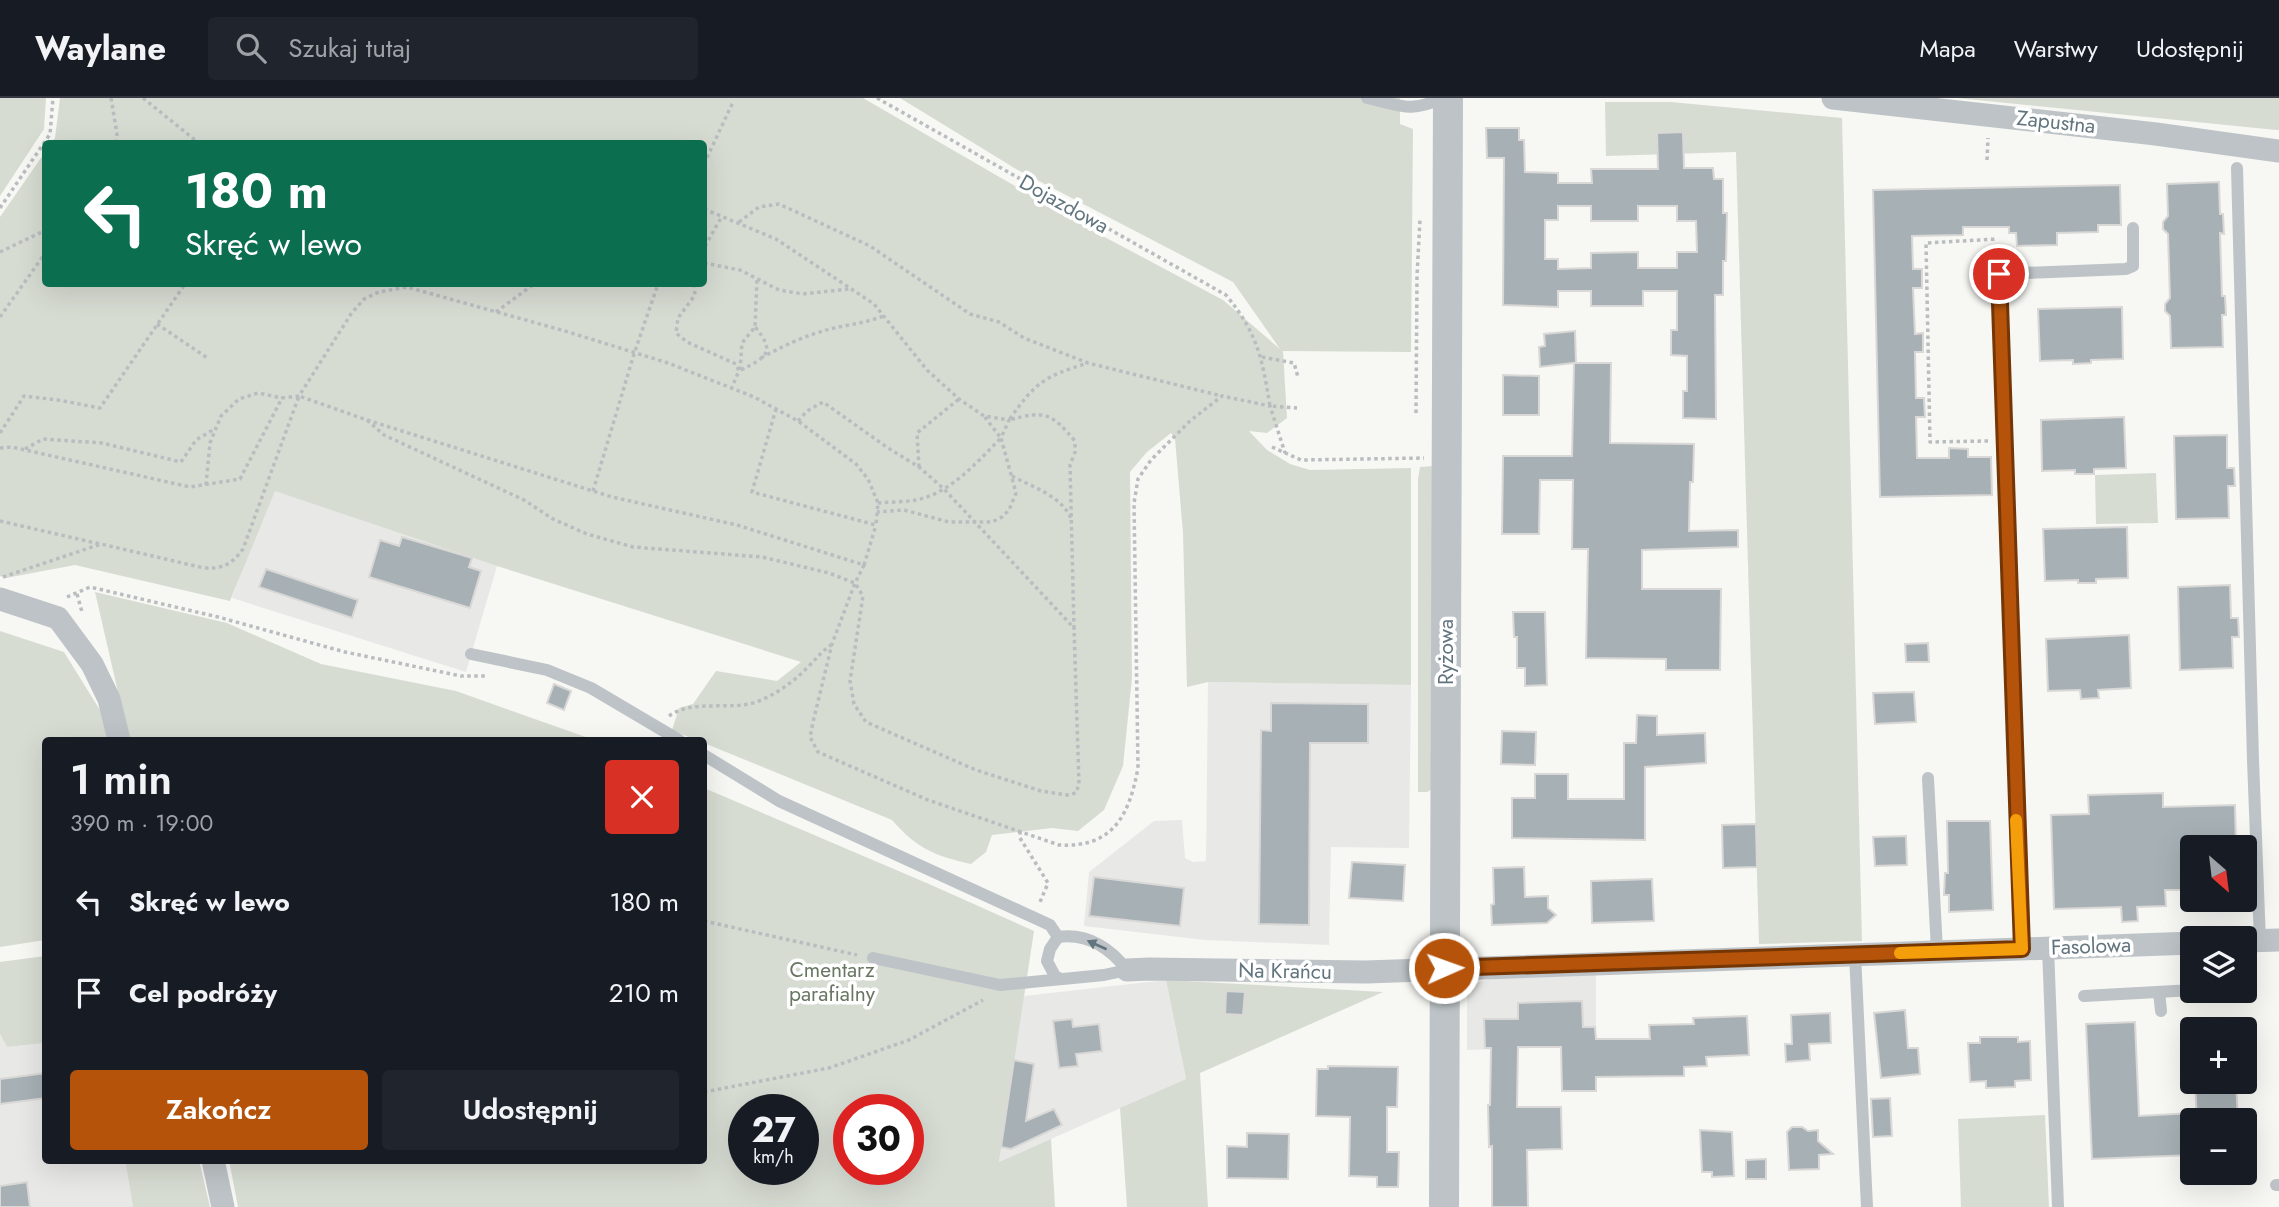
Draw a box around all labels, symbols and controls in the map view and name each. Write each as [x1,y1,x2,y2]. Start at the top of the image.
search box [208,17,698,80]
text: Waylane [35,25,166,72]
icon: search [232,29,270,67]
text: Szukaj tutaj [288,29,411,67]
text: Mapa [1919,31,1976,66]
text: Warstwy [2014,31,2098,66]
text: Udostępnij [2136,31,2244,66]
street label: Zapustna [2015,103,2097,141]
text: 180 m [185,156,328,226]
street label: Dojazdowa [1014,167,1114,241]
icon: left [70,168,161,259]
text: Skręć w lewo [185,221,362,267]
pin [1969,244,2029,304]
icon: arrive [1980,255,2018,293]
street label: Ryżowa [1431,619,1461,685]
text: 1 min [70,749,172,810]
button: close [605,760,679,834]
text: 390 m · 19:00 [70,806,213,840]
north arrow [2180,835,2258,912]
map controls [2180,835,2257,1185]
icon: left [70,883,108,921]
text: Skręć w lewo [129,883,290,921]
text: 180 m [609,883,679,921]
button: layers [2180,926,2257,1003]
street label: Fasolowa [2050,930,2132,962]
position arrow [1407,931,1481,1005]
one-way arrow [1087,939,1107,950]
park label: Cmentarz parafialny [789,955,876,1009]
street label: Na Krańcu [1238,955,1332,987]
icon: arrive [70,974,108,1012]
text: Cel podróży [129,974,277,1012]
text: 210 m [609,974,679,1012]
button: + [2180,1017,2257,1094]
button: Zakończ [70,1070,368,1150]
button: Udostępnij [382,1070,679,1150]
speed limit sign: 30 [833,1094,924,1185]
text: 27 [751,1105,796,1155]
button: − [2180,1108,2257,1185]
text: km/h [753,1144,794,1170]

